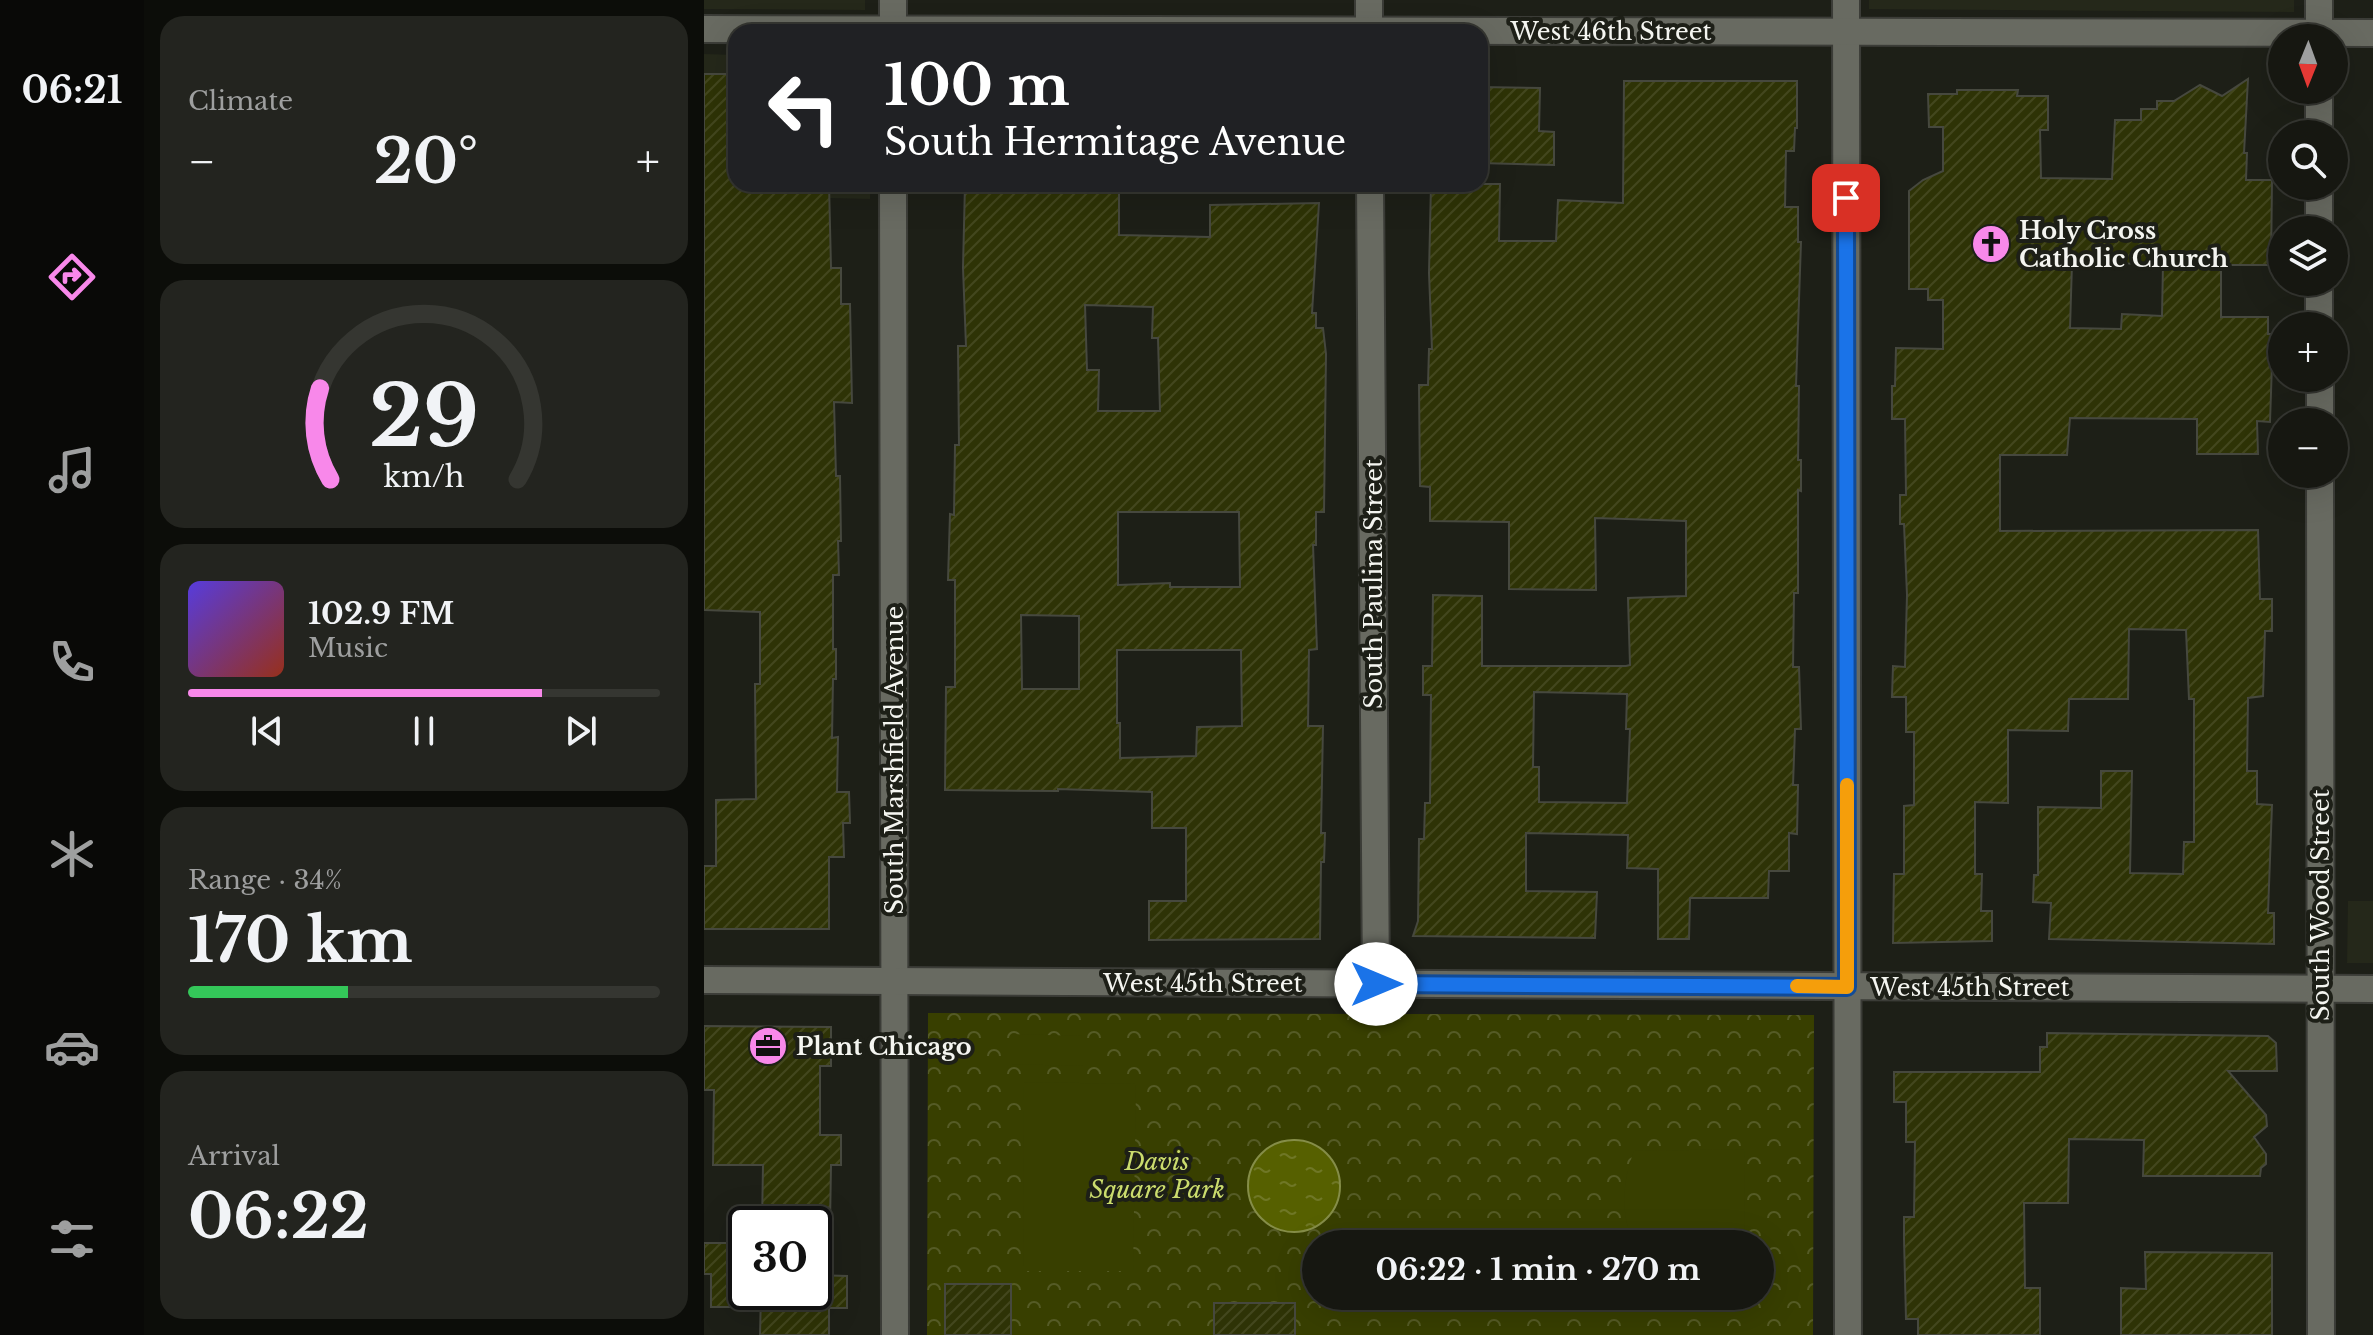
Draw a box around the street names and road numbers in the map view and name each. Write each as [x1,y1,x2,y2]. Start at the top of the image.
street label: West 46th Street [1509,17,1712,46]
street label: South Paulina Street [1359,459,1388,709]
street label: South Marshfield Avenue [880,606,909,914]
street label: South Wood Street [2306,789,2335,1021]
street label: West 45th Street [1102,969,1303,998]
street label: West 45th Street [1869,973,2070,1002]

